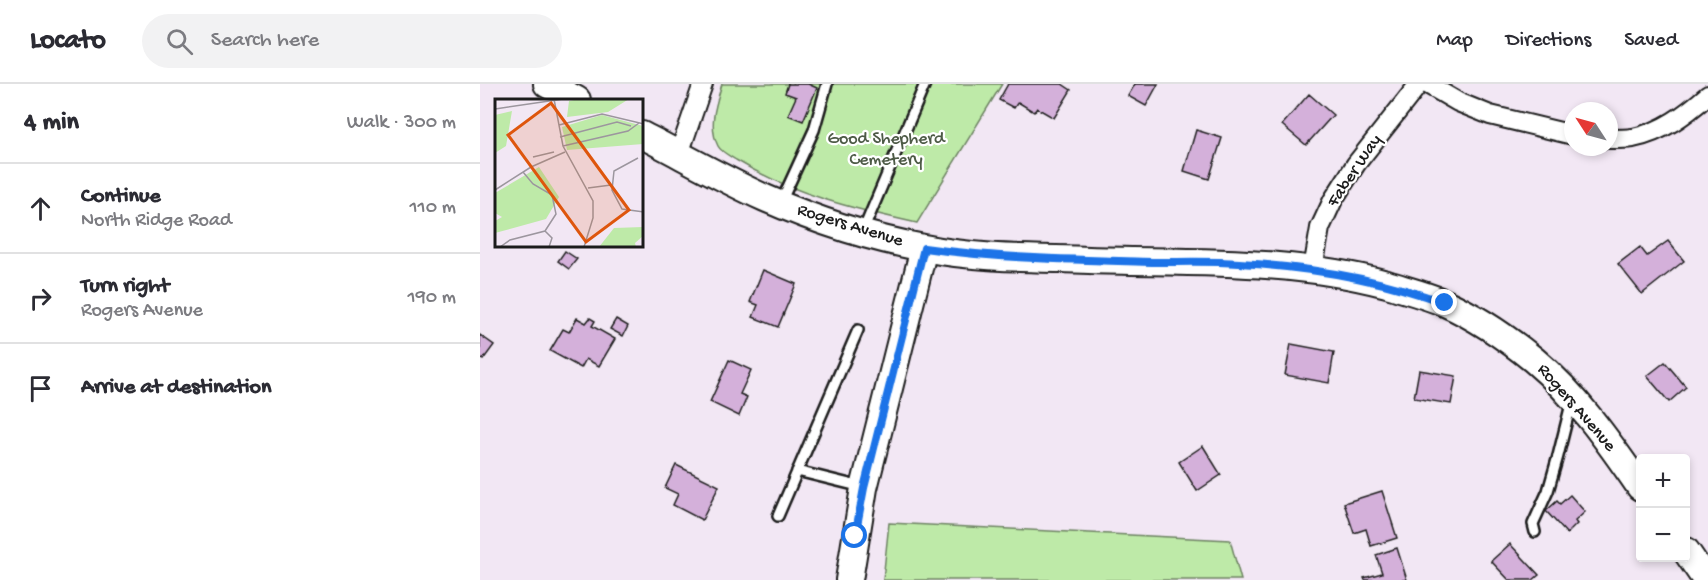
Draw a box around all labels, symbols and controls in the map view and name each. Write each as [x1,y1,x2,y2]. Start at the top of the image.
search box [142,14,562,68]
text: Locato [30,25,106,58]
icon: search [163,25,196,58]
text: Search here [211,28,319,54]
text: Map [1436,29,1473,54]
text: Directions [1506,29,1591,54]
text: Saved [1624,29,1678,54]
inset map [495,99,644,248]
north arrow [1564,102,1618,156]
text: 4 min [24,108,79,139]
text: Walk · 300 m [347,112,456,135]
park label: Good Shepherd Cemetery [828,129,946,171]
street label: Faber Way [1323,131,1387,212]
text: Continue [81,184,161,210]
icon: ahead [24,192,57,225]
text: 110 m [410,197,456,220]
street label: Rogers Avenue [794,200,906,252]
text: North Ridge Road [81,210,232,233]
text: Turn right [81,274,169,300]
icon: right [24,282,57,315]
text: 190 m [408,287,456,310]
route end [1431,289,1457,315]
text: Rogers Avenue [81,300,203,323]
street label: Rogers Avenue [1532,360,1620,457]
icon: arrive [24,372,57,405]
text: Arrive at destination [81,375,271,401]
map controls [1636,454,1690,562]
button: + [1636,454,1690,508]
button: − [1636,508,1690,562]
route start [841,522,867,548]

